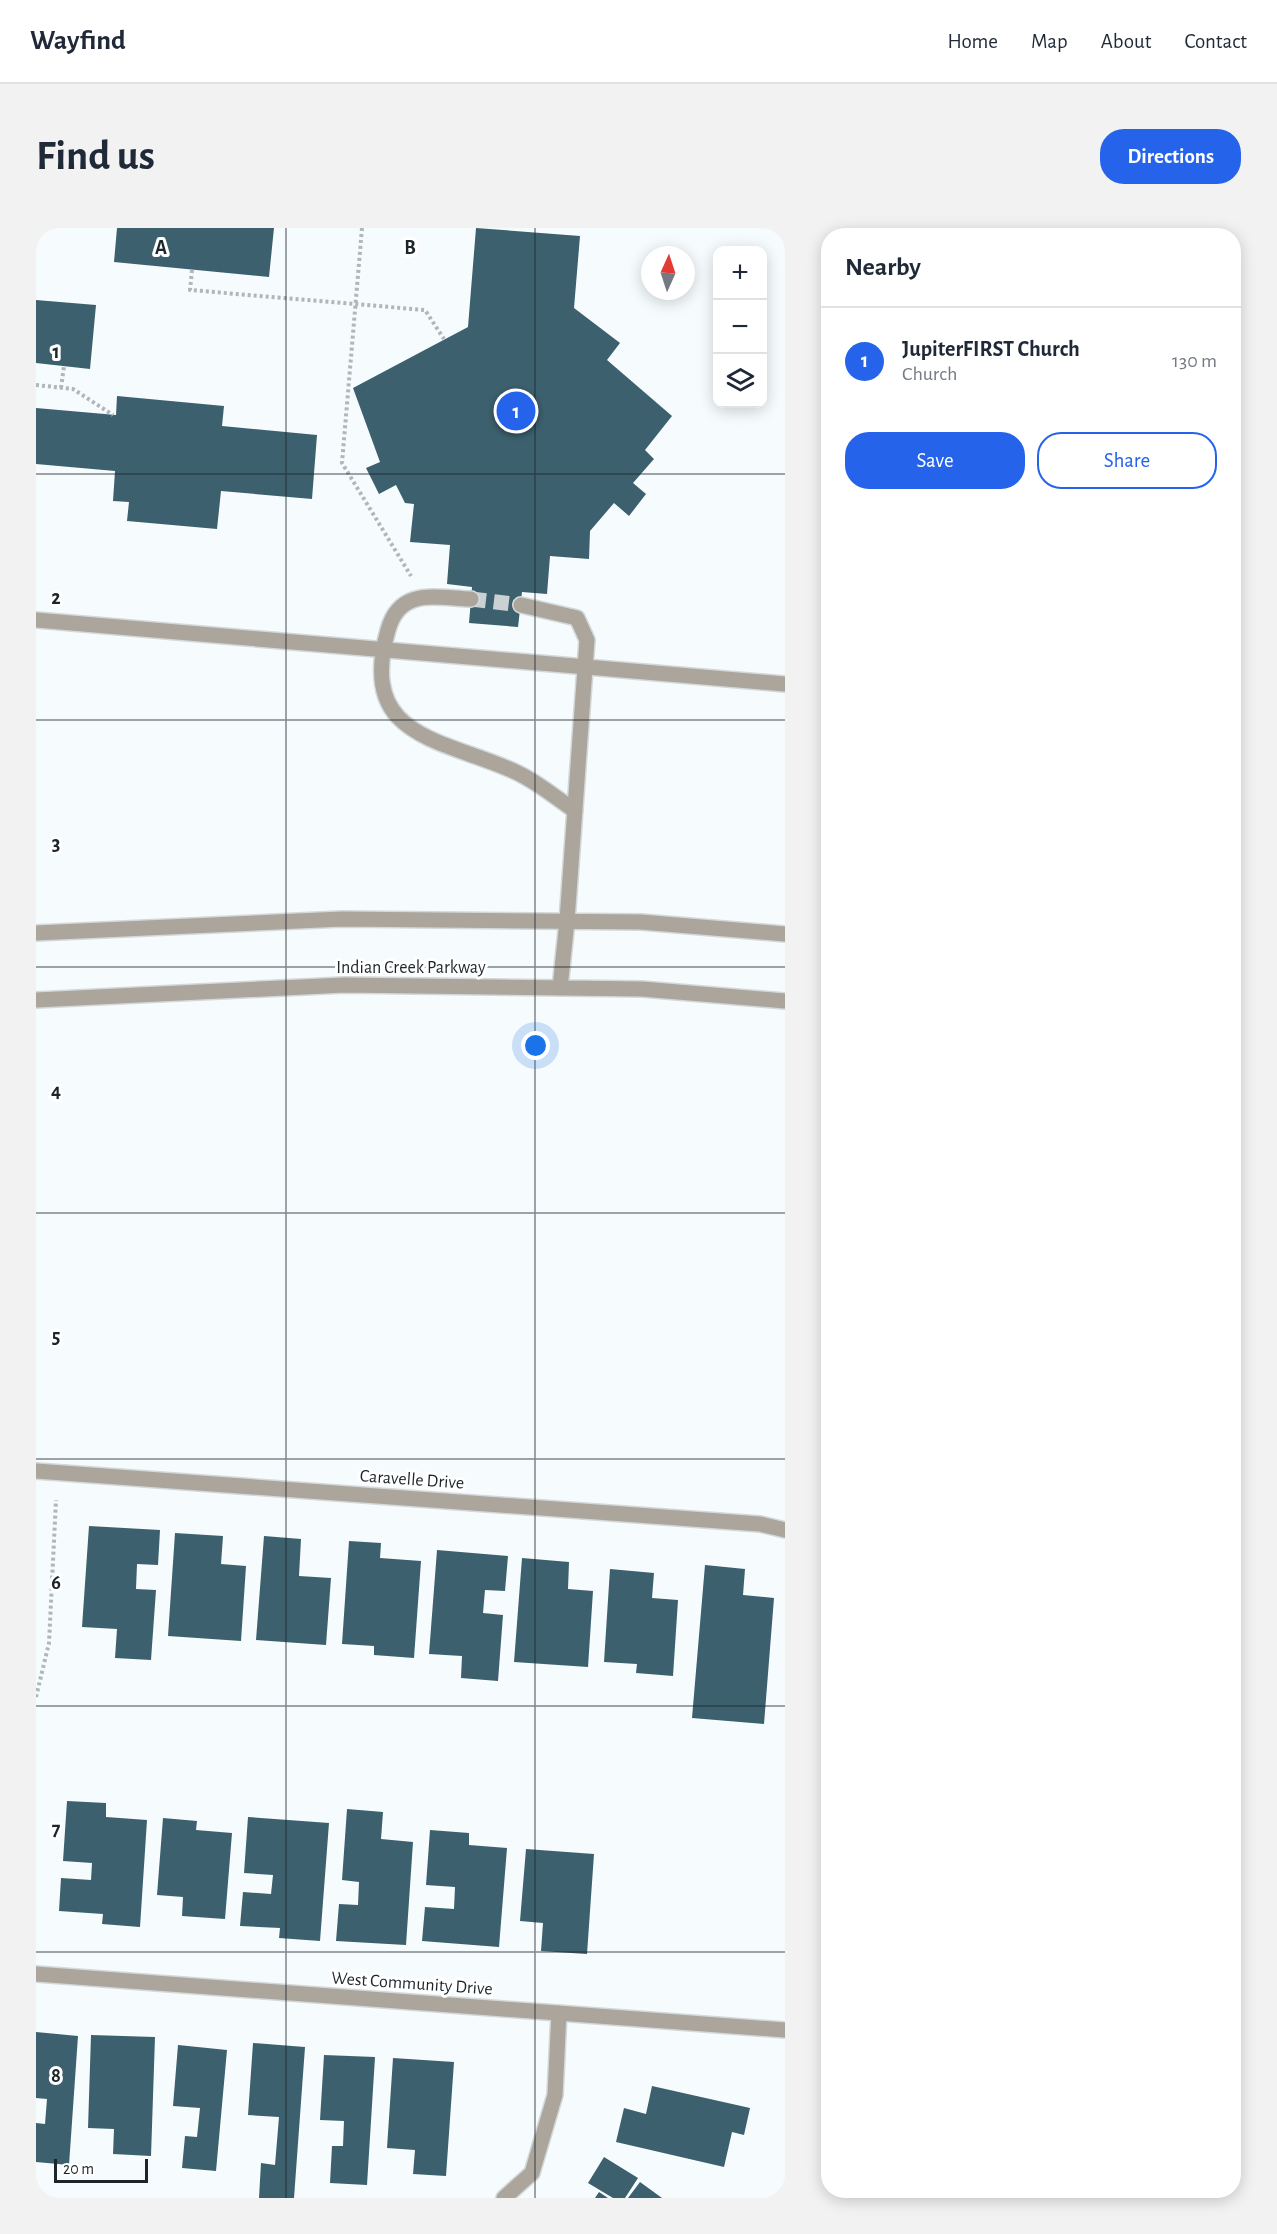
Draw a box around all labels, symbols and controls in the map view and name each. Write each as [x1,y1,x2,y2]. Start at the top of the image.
text: Wayfind [30,27,126,55]
text: Home [947,31,998,52]
text: Map [1031,31,1068,52]
text: About [1101,31,1151,52]
text: Contact [1184,31,1247,52]
button: Directions [1100,129,1241,184]
text: Find us [36,135,155,177]
text: A [155,238,167,258]
text: B [404,238,416,258]
north arrow [641,246,695,300]
map controls [713,246,767,408]
button: + [713,246,767,300]
text: Nearby [845,254,921,280]
button: − [713,300,767,354]
text: JupiterFIRST Church [902,338,1080,360]
text: 1 [52,342,60,362]
text: 1 [861,351,868,371]
text: 130 m [1172,351,1217,371]
button: layers [713,354,767,408]
text: Church [902,364,957,384]
pin: 1 [496,388,536,434]
button: Save [845,432,1025,489]
button: Share [1037,432,1217,489]
text: 2 [51,588,61,608]
text: 3 [52,834,60,854]
street label: Indian Creek Parkway [336,959,486,977]
your location [521,1031,550,1060]
text: 4 [51,1081,61,1101]
text: 5 [52,1327,60,1347]
street label: Caravelle Drive [359,1467,465,1493]
text: 6 [51,1573,61,1593]
text: 7 [52,1819,61,1839]
street label: West Community Drive [331,1969,493,1999]
text: 8 [51,2066,61,2086]
scale bar [54,2156,148,2184]
text: 20 m [63,2161,94,2177]

